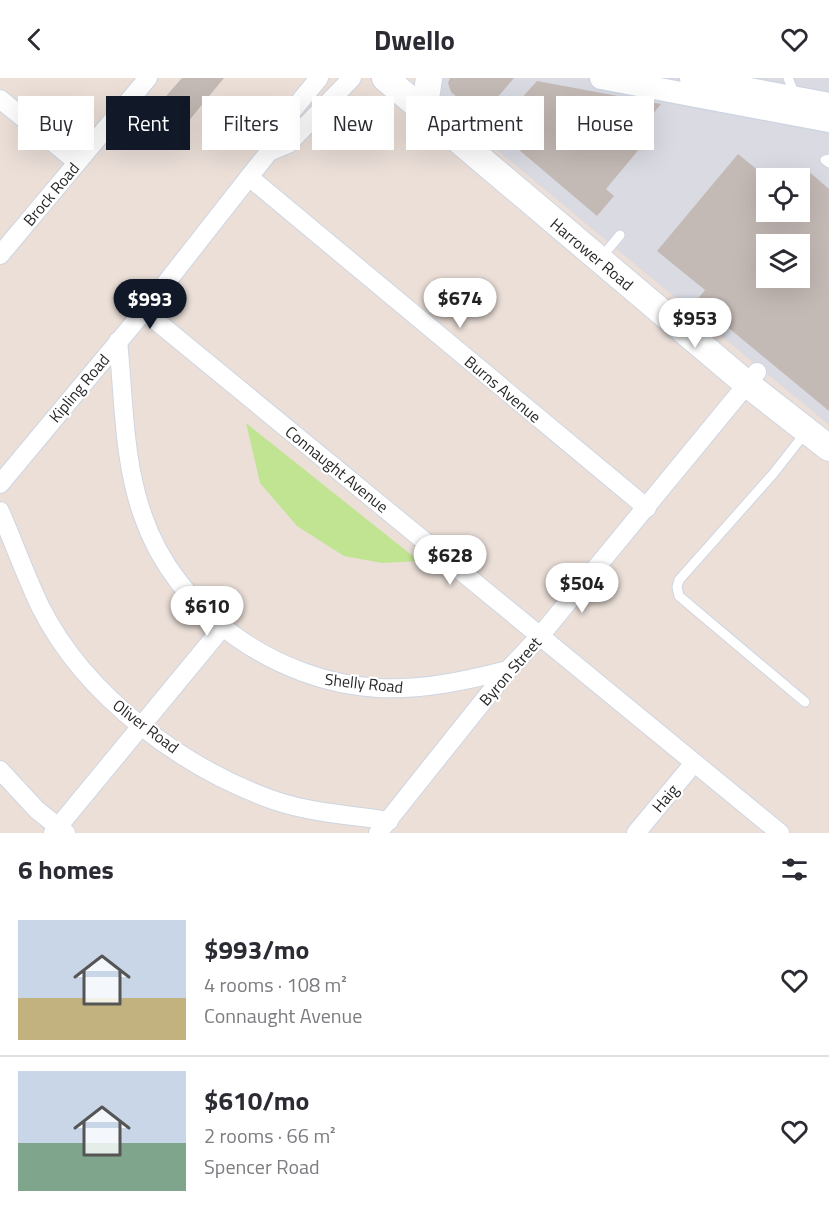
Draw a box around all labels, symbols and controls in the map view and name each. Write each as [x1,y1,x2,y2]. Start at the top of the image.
text: Dwello [374,19,455,60]
icon: back [18,23,51,56]
icon: heart [778,23,811,56]
chip: Buy [18,96,94,150]
chip: Rent [106,96,190,150]
chip: Filters [202,96,300,150]
chip: New [312,96,394,150]
chip: Apartment [406,96,544,150]
chip: House [556,96,654,150]
street label: Brock Road [17,157,85,231]
map controls [756,168,810,288]
button: locate [756,168,810,222]
street label: Harrower Road [545,212,639,296]
button: layers [756,234,810,288]
pin: $674 [424,278,496,329]
pin: $993 [114,279,186,330]
text: $674 [438,282,482,313]
text: $993 [128,283,172,314]
pin: $953 [659,298,731,349]
text: $953 [673,302,717,333]
street label: Kipling Road [43,348,115,428]
street label: Burns Avenue [459,350,547,428]
street label: Connaught Avenue [280,420,394,518]
pin: $628 [414,535,486,586]
text: $628 [428,539,472,570]
pin: $504 [546,563,618,614]
text: $504 [560,567,604,598]
pin: $610 [171,586,243,637]
text: $610 [185,590,229,621]
street label: Byron Street [473,631,547,711]
street label: Shelly Road [324,667,404,699]
street label: Oliver Road [108,693,184,759]
street label: Haig [646,779,684,817]
text: 6 homes [18,850,114,889]
icon: filters [778,853,811,886]
text: $993/mo [204,930,309,969]
icon: home [66,944,138,1016]
icon: heart [778,964,811,997]
text: 4 rooms · 108 m² [204,969,347,1000]
text: Connaught Avenue [204,1000,362,1031]
text: $610/mo [204,1081,309,1120]
icon: home [66,1095,138,1167]
icon: heart [778,1115,811,1148]
text: 2 rooms · 66 m² [204,1120,336,1151]
text: Spencer Road [204,1151,320,1182]

